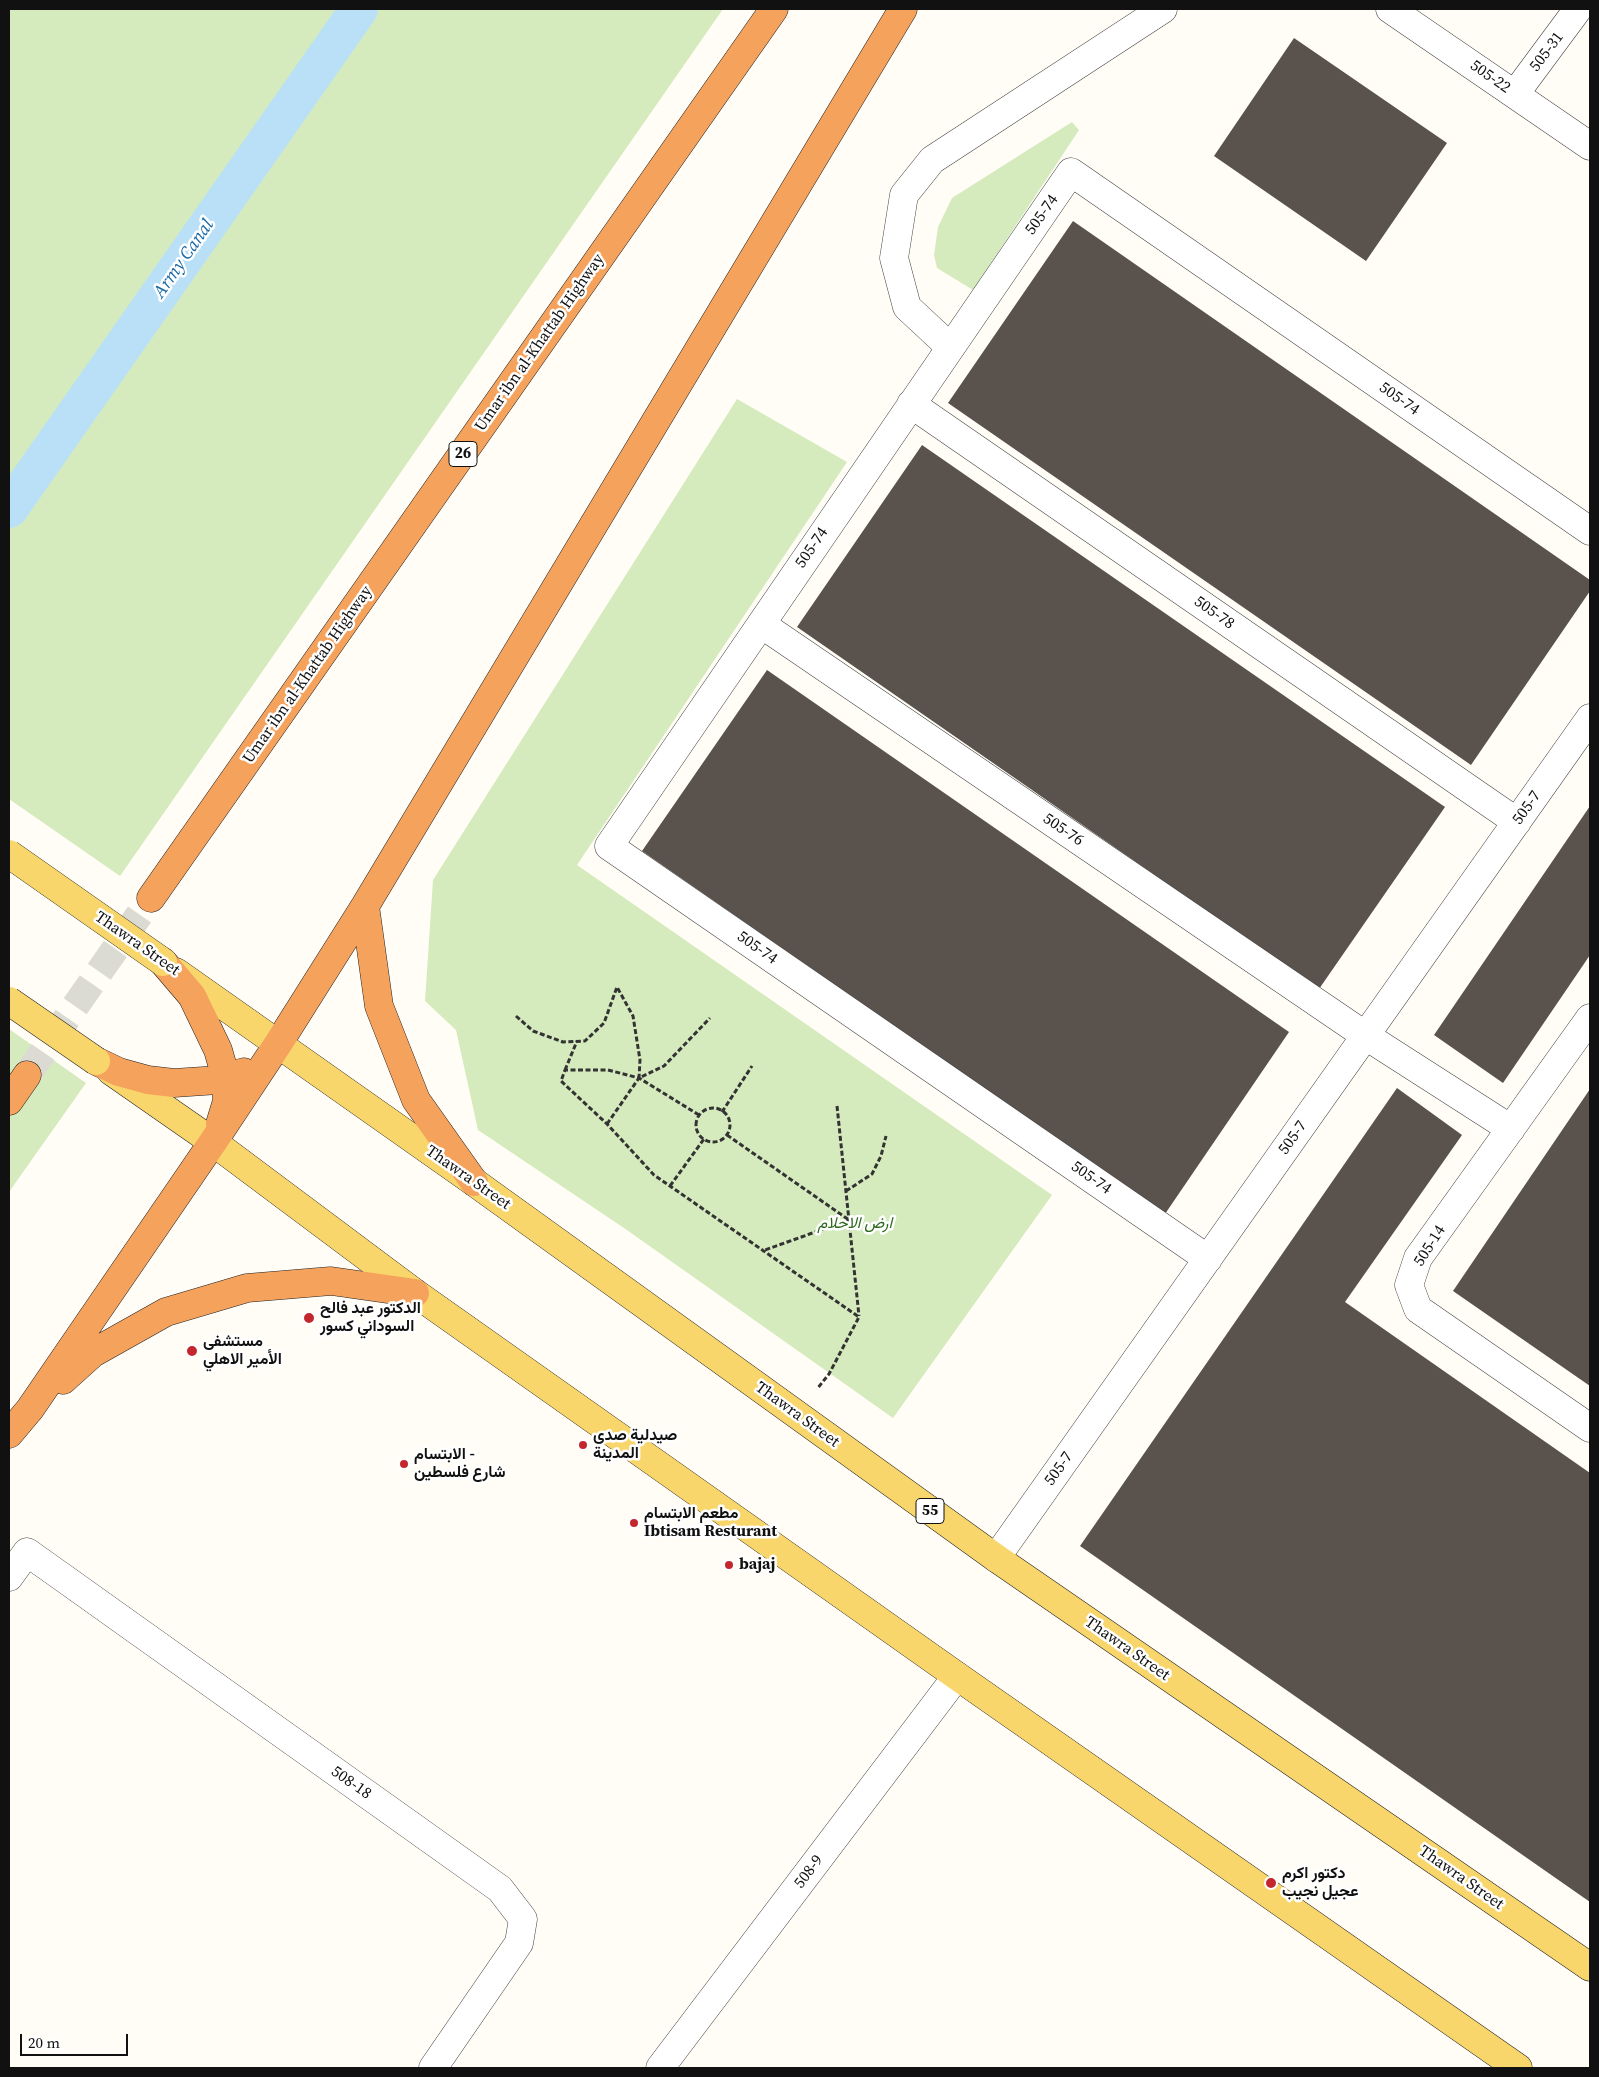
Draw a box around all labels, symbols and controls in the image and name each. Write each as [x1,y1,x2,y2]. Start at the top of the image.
street label: 505-31 [1526,28,1568,76]
street label: 505-22 [1466,56,1514,98]
street label: 505-74 [1021,191,1063,239]
water label: Army Canal [149,216,219,302]
street label: Umar ibn al-Khattab Highway [471,251,609,435]
street label: 505-74 [1375,378,1423,420]
road number: 26 [449,442,477,466]
street label: 505-74 [791,524,833,572]
street label: Umar ibn al-Khattab Highway [239,583,377,767]
street label: 505-78 [1190,592,1238,634]
street label: 505-7 [1509,787,1545,829]
street label: 505-76 [1039,809,1087,851]
street label: Thawra Street [91,908,183,980]
street label: 505-74 [733,927,781,969]
street label: 505-7 [1275,1117,1311,1159]
street label: Thawra Street [422,1142,514,1214]
street label: 505-74 [1067,1157,1115,1199]
park label: ارض الاحلام [818,1214,892,1234]
street label: 505-14 [1410,1222,1450,1270]
place label: الدكتور عبد فالح السوداني كسور [320,1299,421,1337]
marker: الدكتور عبد فالح السوداني كسور [302,1311,316,1325]
place label: مستشفى الأمير الاهلي [203,1332,282,1370]
marker: مستشفى الأمير الاهلي [185,1344,199,1358]
street label: Thawra Street [751,1378,843,1452]
place label: صيدلية صدى المدينة [593,1426,677,1464]
marker: صيدلية صدى المدينة [577,1439,589,1451]
place label: الابتسام - شارع فلسطين [414,1445,506,1483]
street label: 505-7 [1041,1448,1077,1490]
marker: الابتسام - شارع فلسطين [398,1458,410,1470]
road number: 55 [916,1498,944,1524]
place label: مطعم الابتسام Ibtisam Resturant [644,1504,777,1542]
marker: مطعم الابتسام Ibtisam Resturant [628,1517,640,1529]
place label: bajaj [739,1555,775,1575]
marker: bajaj [723,1559,735,1571]
street label: Thawra Street [1081,1613,1173,1685]
street label: 508-18 [327,1762,375,1804]
street label: Thawra Street [1415,1842,1507,1914]
street label: 508-9 [790,1851,828,1893]
place label: دكتور اكرم عجيل نجيب [1282,1864,1359,1902]
marker: دكتور اكرم عجيل نجيب [1264,1876,1278,1890]
scale bar [22,2024,130,2056]
text: 20 m [28,2032,60,2053]

